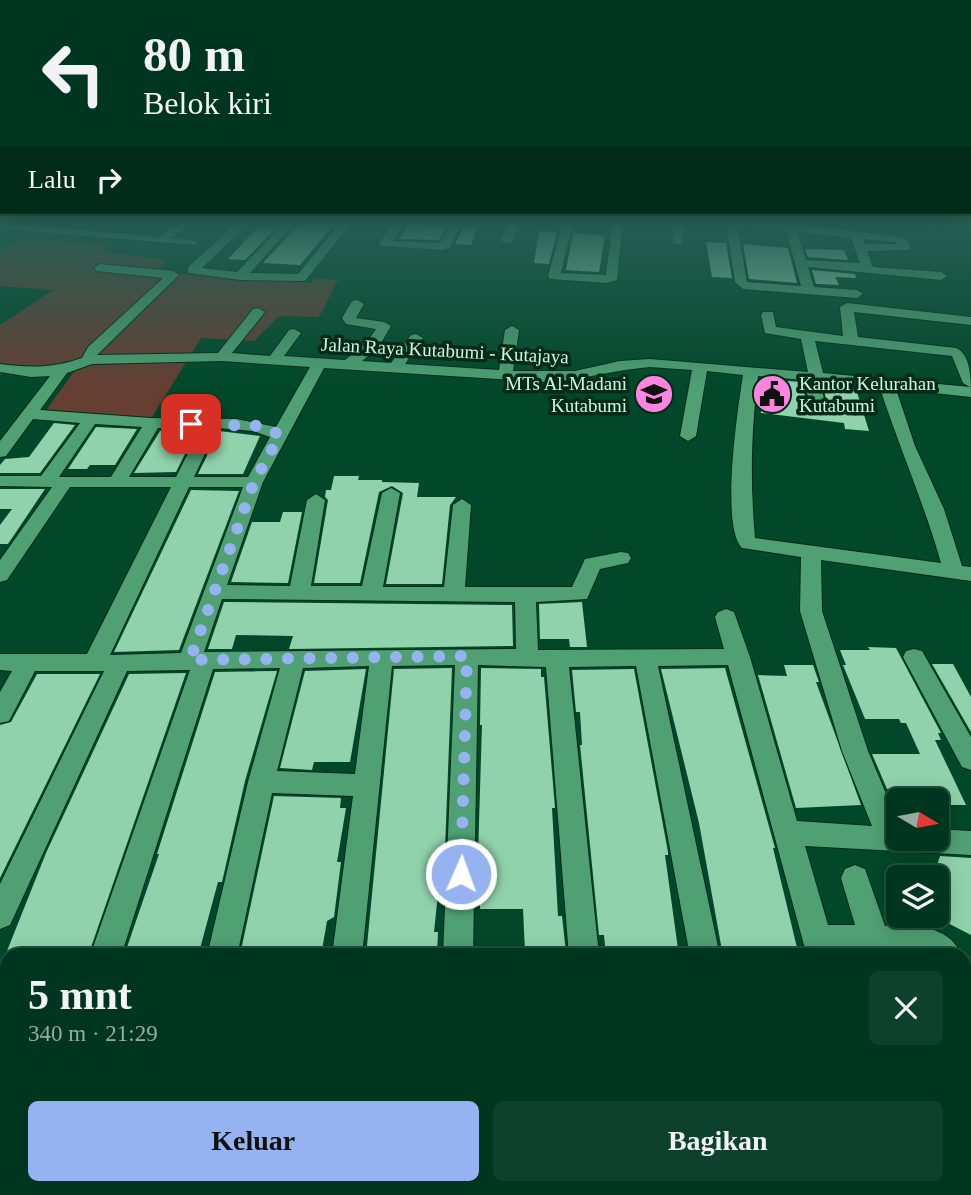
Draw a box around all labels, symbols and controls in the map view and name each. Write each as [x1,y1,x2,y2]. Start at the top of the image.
text: 80 m [143,27,245,82]
icon: left [28,28,119,119]
text: Belok kiri [143,85,272,121]
icon: right [90,161,128,199]
text: Lalu [28,165,76,194]
street label: Jalan Raya Kutabumi - Kutajaya [321,334,570,368]
place label: MTs Al-Madani Kutabumi [505,373,627,416]
school or university icon: MTs Al-Madani Kutabumi [633,373,675,415]
public building icon: Kantor Kelurahan Kutabumi [751,373,793,415]
place label: Kantor Kelurahan Kutabumi [799,373,936,416]
pin [161,394,221,454]
icon: arrive [172,405,210,443]
north arrow [886,788,948,850]
map controls [886,788,949,928]
position arrow [424,837,498,911]
button: layers [886,865,949,928]
button: close [869,971,943,1045]
text: 5 mnt [28,972,132,1018]
text: 340 m · 21:29 [28,1021,158,1046]
button: Keluar [28,1101,479,1181]
button: Bagikan [493,1101,943,1181]

